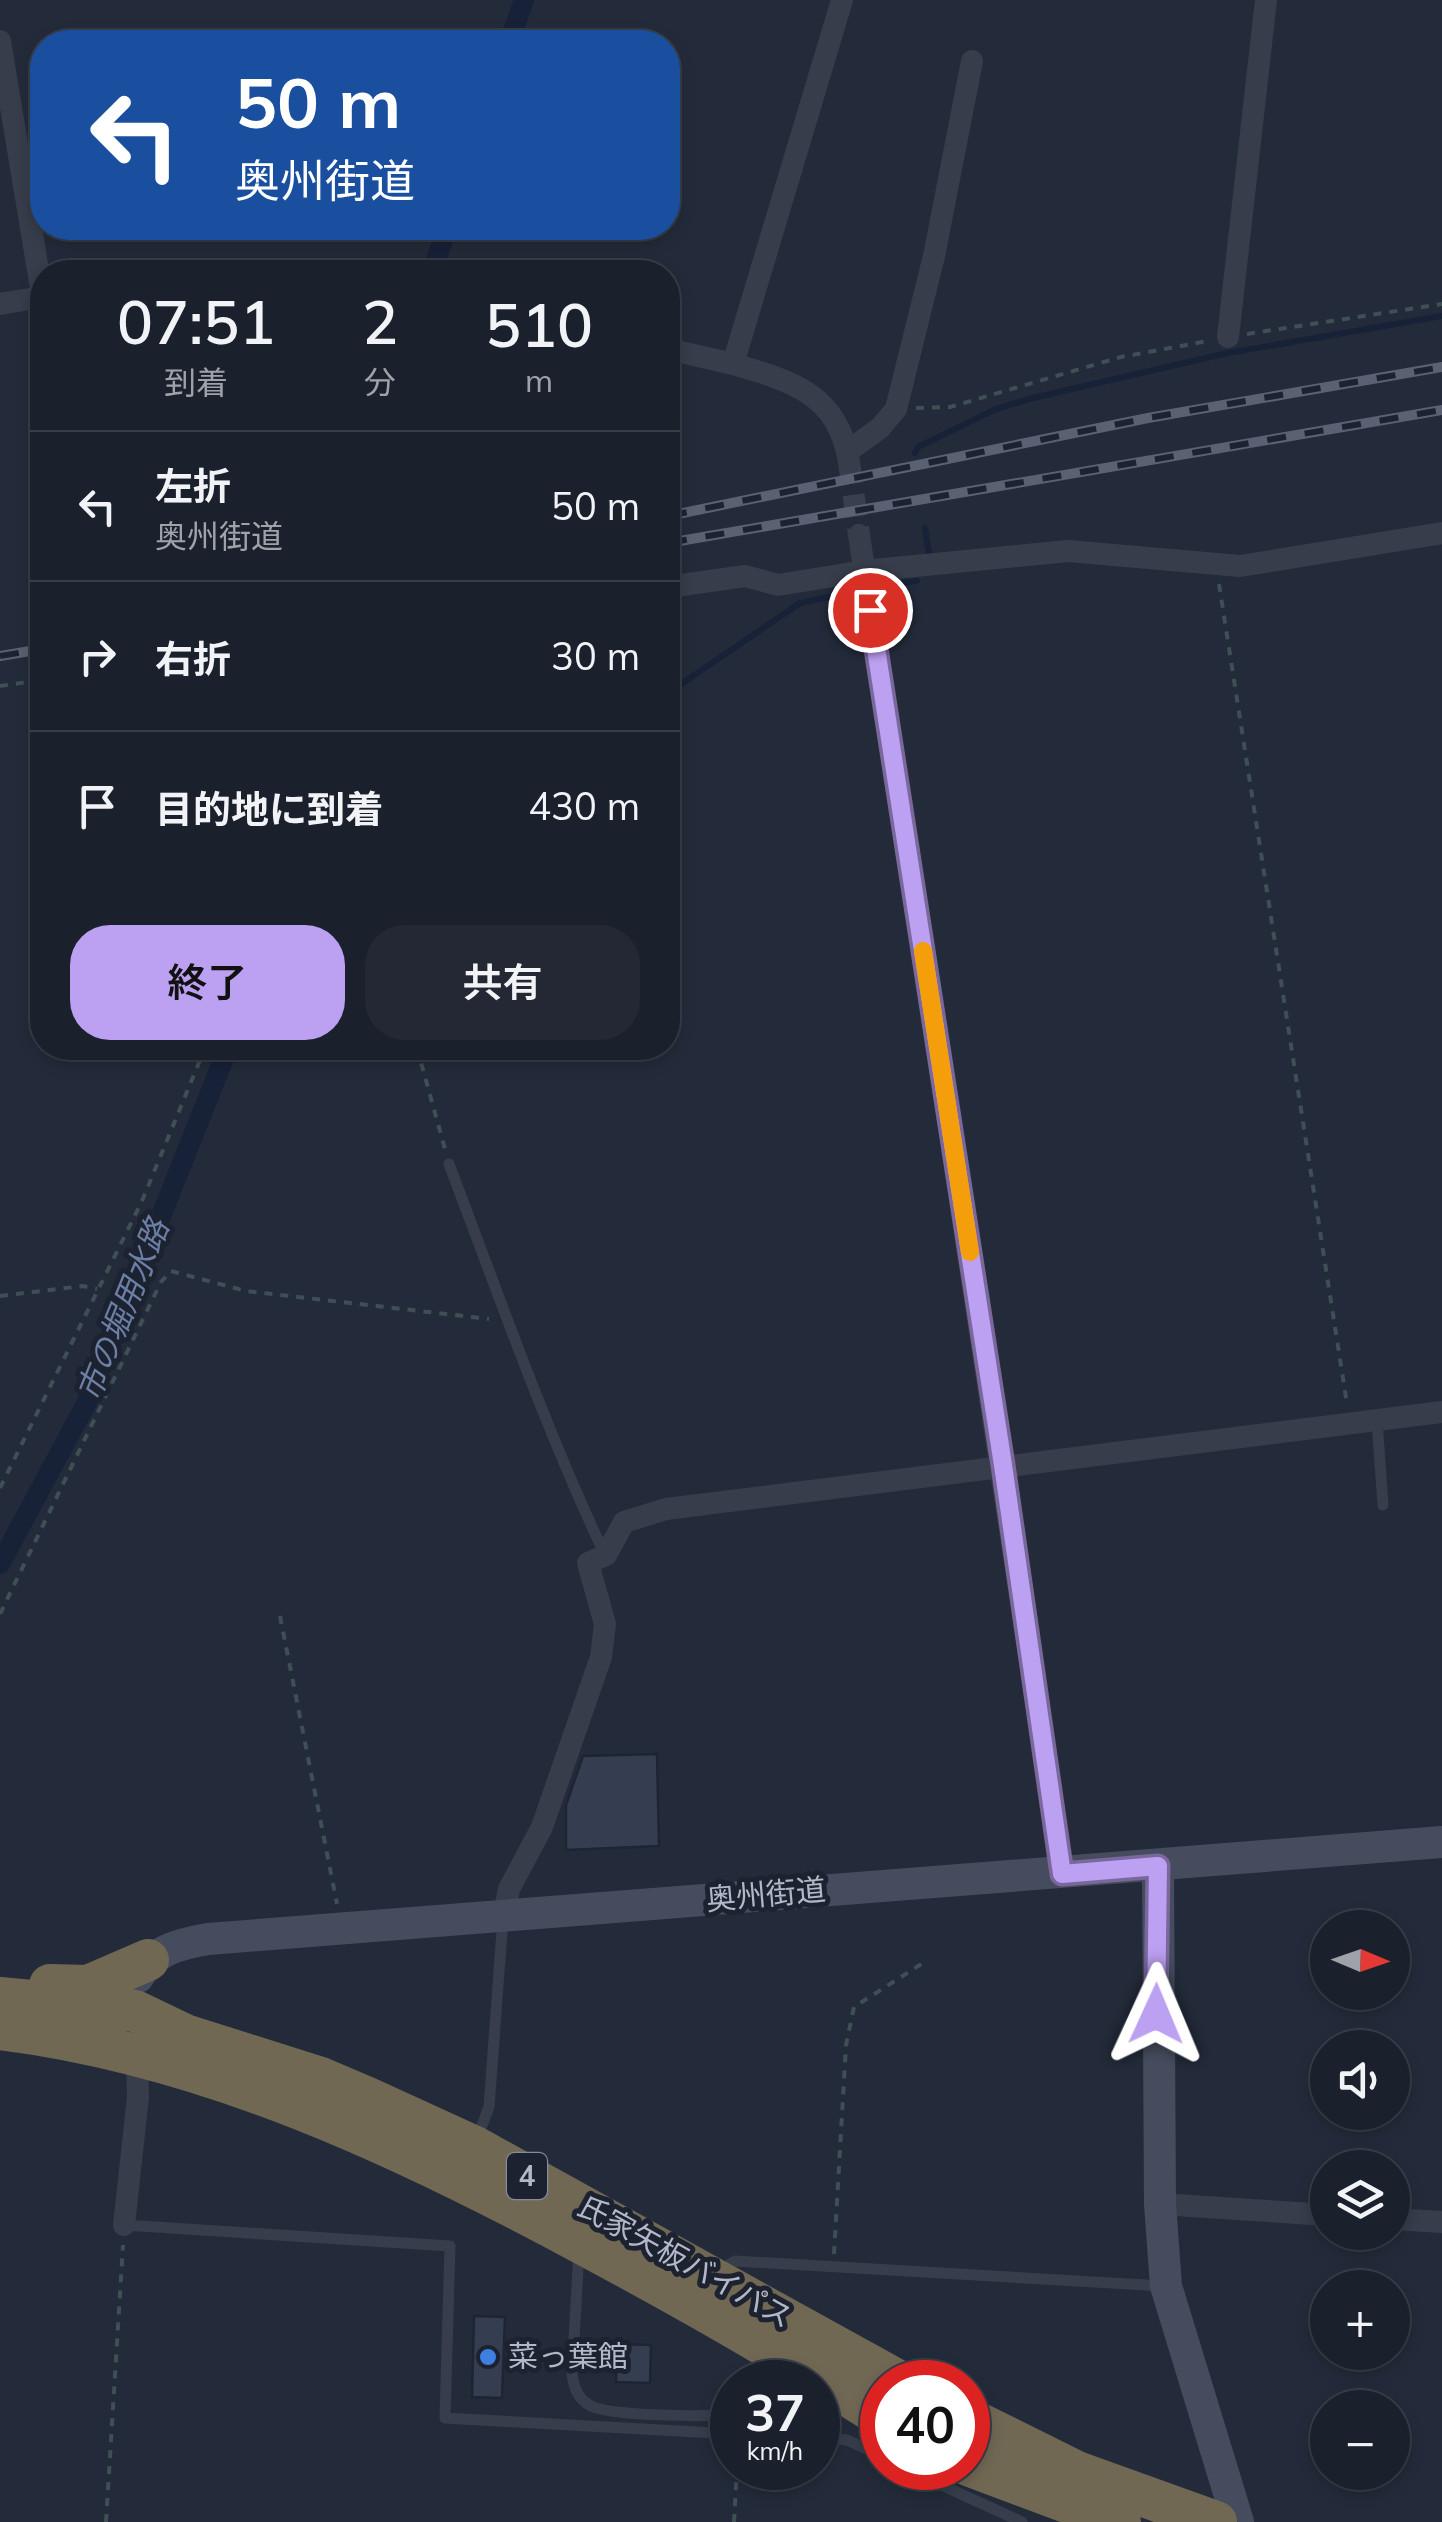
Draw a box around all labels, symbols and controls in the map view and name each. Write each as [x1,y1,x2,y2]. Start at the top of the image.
text: 50 m [235,58,401,146]
icon: left [70,70,200,200]
text: 奥州街道 [235,152,415,208]
text: 07:51 [117,284,275,359]
text: 2 [362,284,398,359]
text: 510 [485,287,593,362]
text: m [525,360,553,400]
text: 到着 [164,362,228,402]
text: 分 [364,362,396,402]
text: 左折 [155,462,231,510]
icon: left [70,479,125,534]
text: 50 m [551,482,640,530]
text: 奥州街道 [155,516,283,556]
pin [828,568,913,653]
icon: arrive [843,583,898,638]
icon: right [70,629,125,684]
text: 30 m [551,632,640,680]
text: 右折 [155,635,231,683]
icon: arrive [70,779,125,834]
text: 430 m [528,782,640,830]
text: 目的地に到着 [155,785,383,833]
button: 終了 [70,925,345,1040]
button: 共有 [365,925,640,1040]
water label: 市の堀用水路 [68,1210,178,1406]
street label: 奥州街道 [704,1870,827,1918]
north arrow [1310,1910,1410,2010]
map controls [1310,1910,1410,2490]
position arrow [1104,1962,1208,2066]
button: sound [1310,2030,1410,2130]
button: layers [1310,2150,1410,2250]
road number: 4 [507,2153,547,2199]
street label: 氏家矢板バイパス [572,2186,799,2336]
button: + [1310,2270,1410,2370]
place label: 菜っ葉館 [508,2337,628,2375]
marker: 菜っ葉館 [477,2346,499,2368]
speed limit sign: 40 [860,2360,990,2490]
text: 37 [745,2381,805,2444]
button: − [1310,2390,1410,2490]
text: km/h [747,2435,803,2466]

